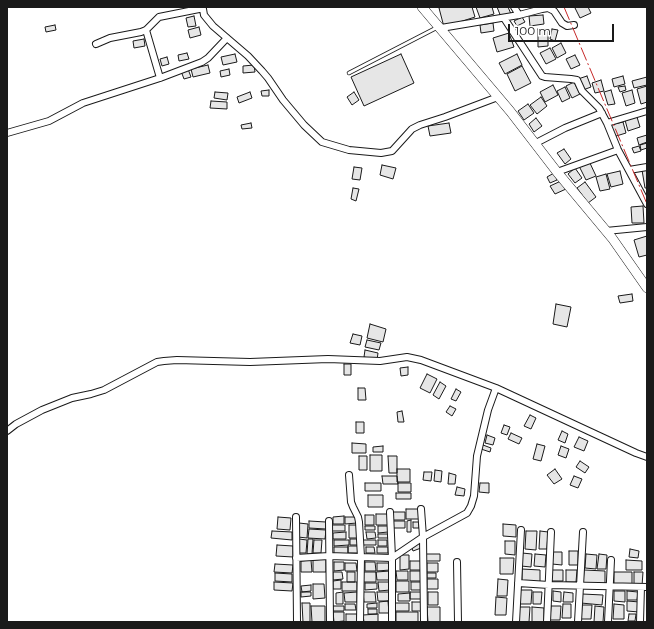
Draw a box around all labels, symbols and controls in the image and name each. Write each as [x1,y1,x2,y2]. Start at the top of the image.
scale bar [510,16,616,42]
text: 100 m [515,23,551,38]

